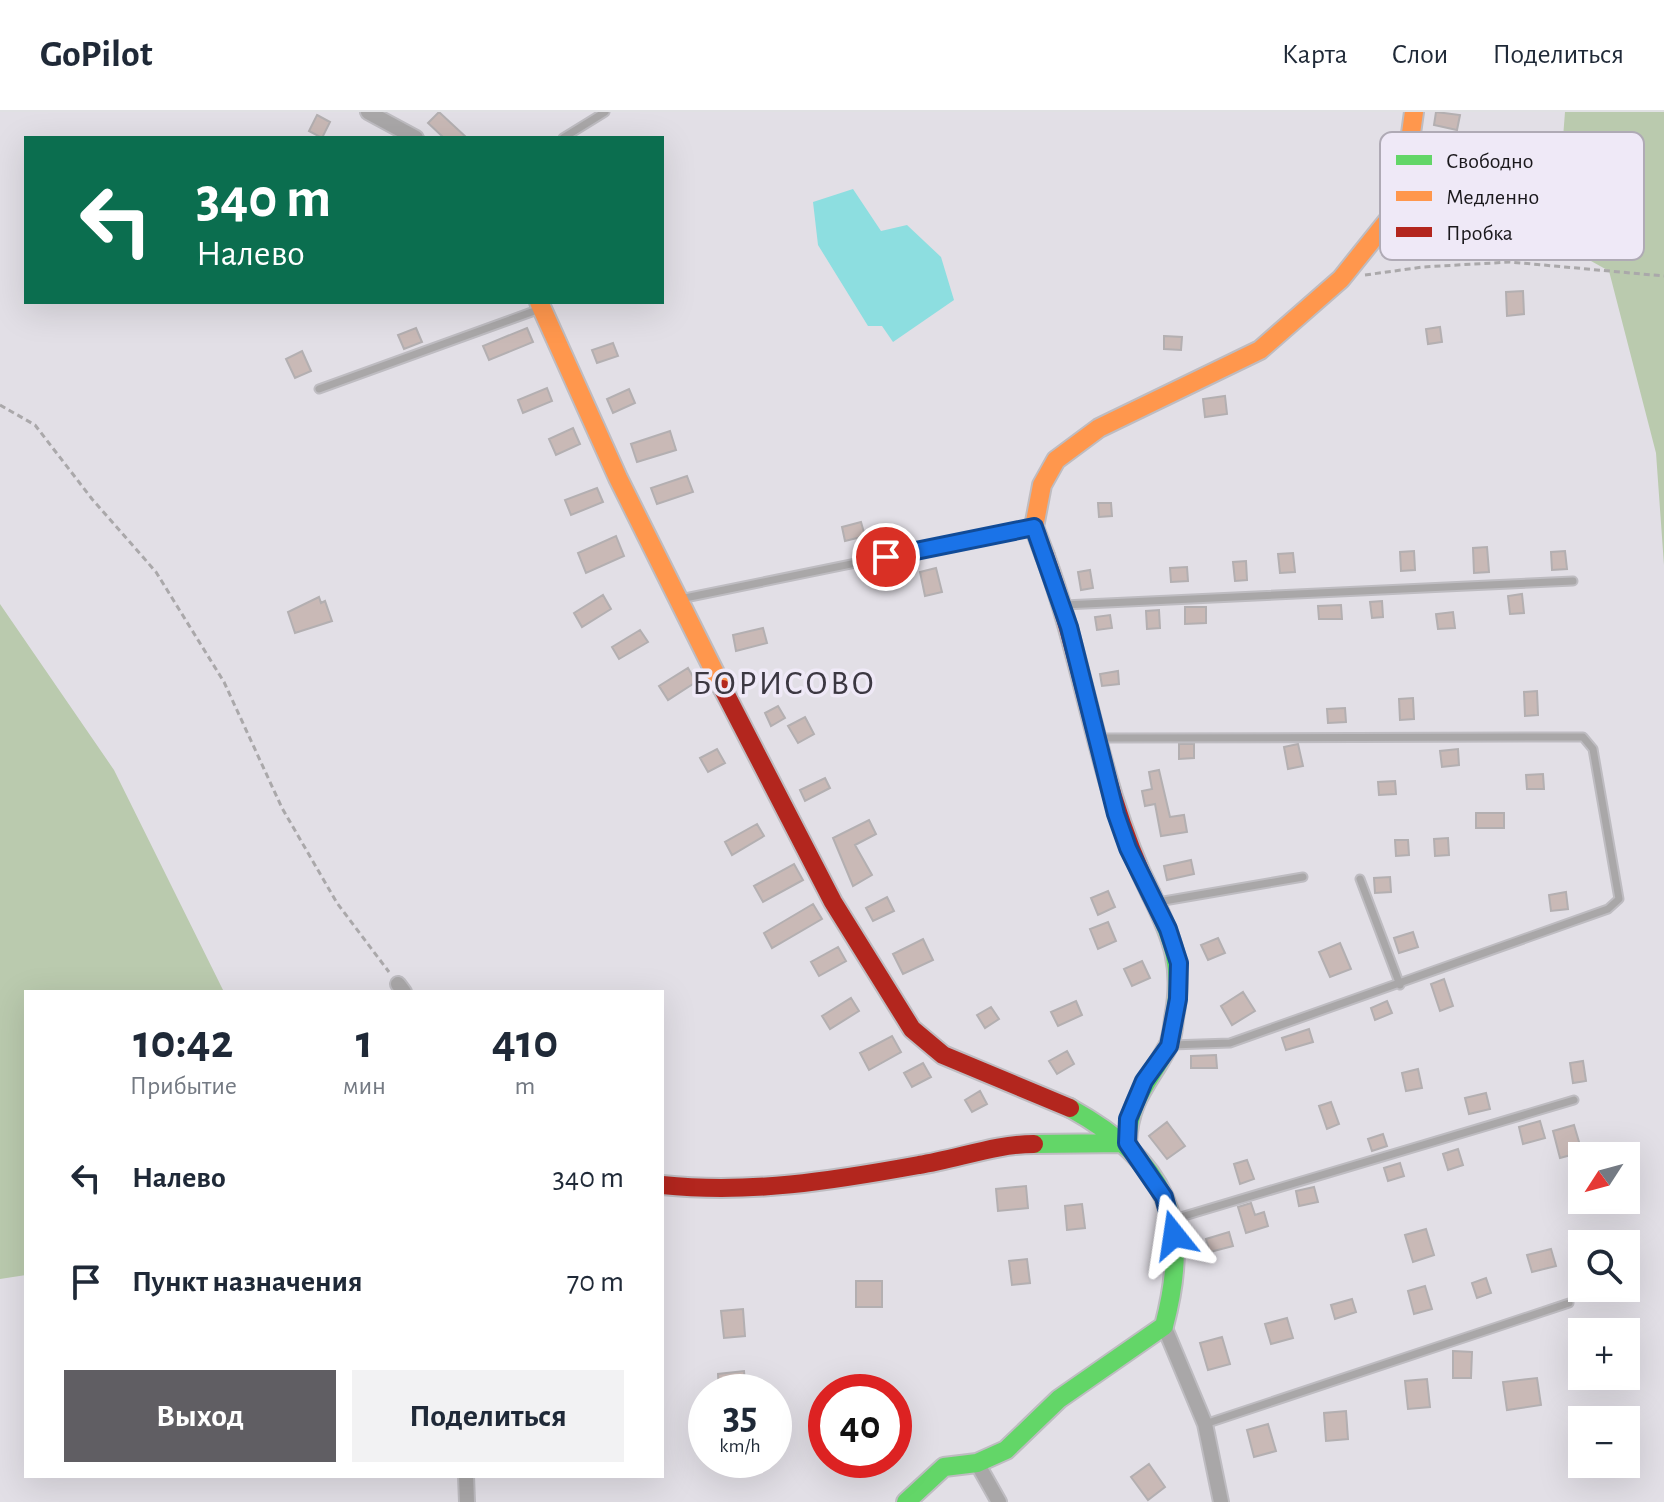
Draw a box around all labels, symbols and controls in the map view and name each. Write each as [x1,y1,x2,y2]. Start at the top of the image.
text: GoPilot [40,36,153,74]
text: Карта [1282,41,1348,69]
text: Слои [1392,41,1448,69]
text: Поделиться [1492,41,1624,69]
legend [1380,132,1644,260]
text: Свободно [1446,150,1534,172]
icon: left [64,168,168,272]
text: 340 m [196,171,331,227]
text: Медленно [1446,186,1539,208]
text: Пробка [1446,222,1513,244]
text: Налево [196,236,305,272]
pin [852,523,920,591]
icon: arrive [864,535,908,579]
district label: БОРИСОВО [692,667,876,701]
text: 10:42 [133,1019,233,1067]
text: 1 [356,1019,373,1067]
text: 410 [492,1019,558,1067]
text: Прибытие [130,1073,237,1099]
text: мин [343,1073,386,1099]
text: m [515,1073,535,1099]
north arrow [1568,1142,1640,1214]
map controls [1568,1142,1640,1478]
icon: left [64,1156,108,1200]
text: Налево [132,1163,226,1193]
text: 340 m [552,1163,624,1193]
position arrow [1132,1193,1216,1277]
button: search [1568,1230,1640,1302]
icon: arrive [64,1260,108,1304]
text: Пункт назначения [132,1267,363,1297]
text: 70 m [567,1267,624,1297]
button: + [1568,1318,1640,1390]
button: Выход [64,1370,336,1462]
button: Поделиться [352,1370,624,1462]
speed limit sign: 40 [808,1374,912,1478]
text: 35 [723,1396,757,1436]
button: − [1568,1406,1640,1478]
text: km/h [719,1436,761,1456]

